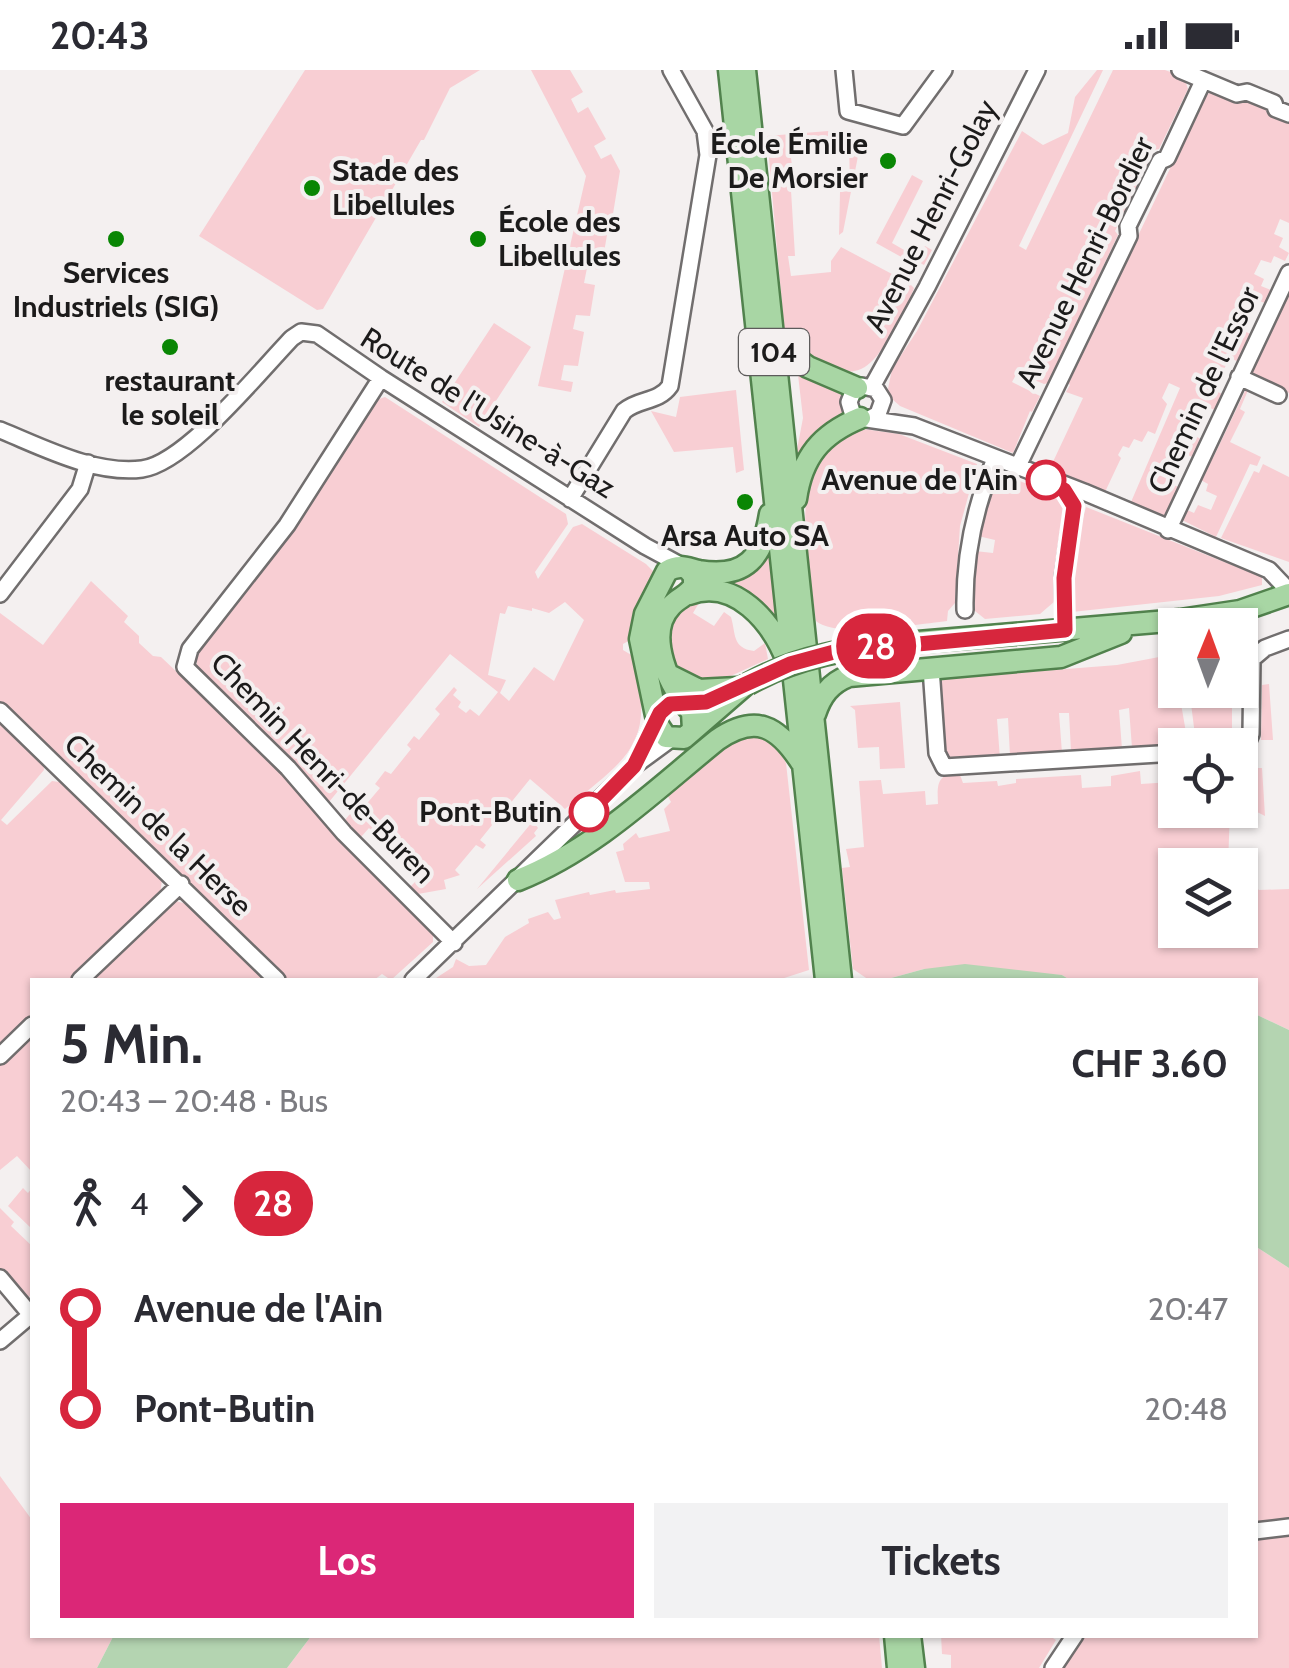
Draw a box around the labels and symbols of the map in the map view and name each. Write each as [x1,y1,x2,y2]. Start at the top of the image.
street label: Avenue Henri-Golay [856,93,1005,338]
place label: École Émilie De Morsier [710,125,868,196]
street label: Avenue Henri-Bordier [1008,130,1162,393]
marker: École Émilie De Morsier [877,150,899,172]
place label: Stade des Libellules [332,152,459,223]
marker: Stade des Libellules [301,177,323,199]
place label: École des Libellules [498,203,621,274]
marker: Services Industriels (SIG) [105,228,127,250]
marker: École des Libellules [467,228,489,250]
place label: Services Industriels (SIG) [13,254,219,325]
street label: Chemin de l'Essor [1139,280,1268,499]
street label: Route de l'Usine-à-Gaz [354,319,622,506]
road number: 104 [739,329,809,375]
marker: restaurant le soleil [159,336,181,358]
place label: restaurant le soleil [105,362,235,433]
place label: Avenue de l'Ain [821,461,1018,498]
marker: Avenue de l'Ain [1027,461,1065,499]
marker: Arsa Auto SA [734,491,756,513]
place label: Arsa Auto SA [661,517,829,554]
north arrow [1158,608,1258,708]
line badge: 28 [831,614,921,678]
street label: Chemin Henri-de-Buren [203,644,443,891]
street label: Chemin de la Herse [57,726,260,924]
place label: Pont-Butin [419,793,562,830]
marker: Pont-Butin [570,793,608,831]

